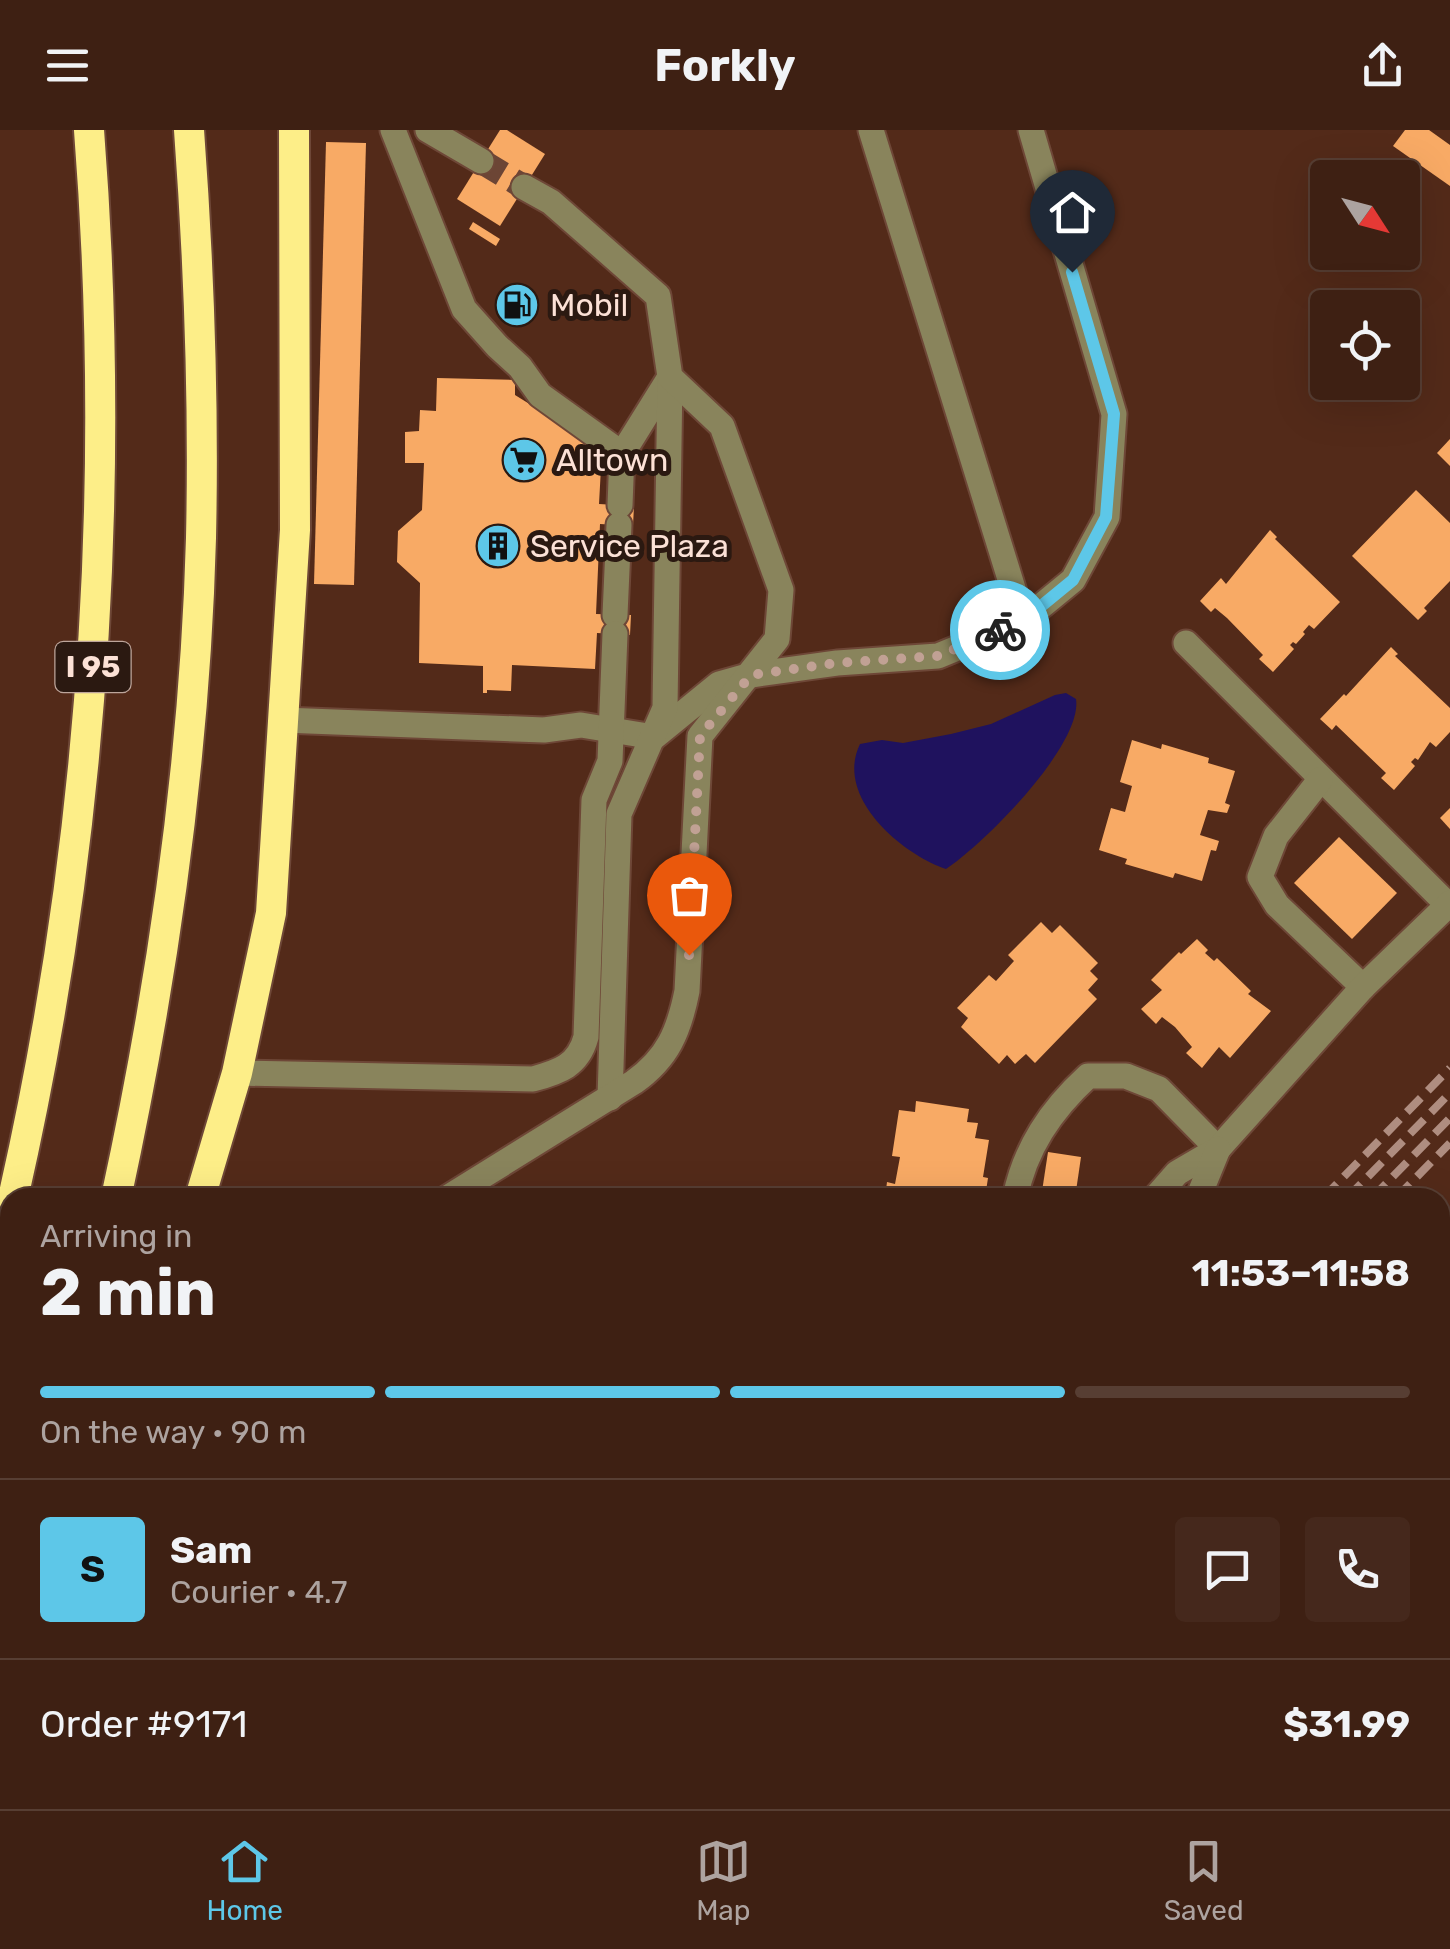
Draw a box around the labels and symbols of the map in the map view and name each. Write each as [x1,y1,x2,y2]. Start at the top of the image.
north arrow [1310,160,1420,270]
pin [1030,170,1115,273]
fuel station icon: Mobil [494,282,540,328]
place label: Mobil [550,286,628,324]
supermarket icon: Alltown [501,437,547,483]
place label: Alltown [556,441,669,479]
building icon: Service Plaza [475,523,521,569]
place label: Service Plaza [530,527,729,565]
courier [950,580,1050,680]
road number: I 95 [56,642,130,692]
pin [647,853,732,956]

